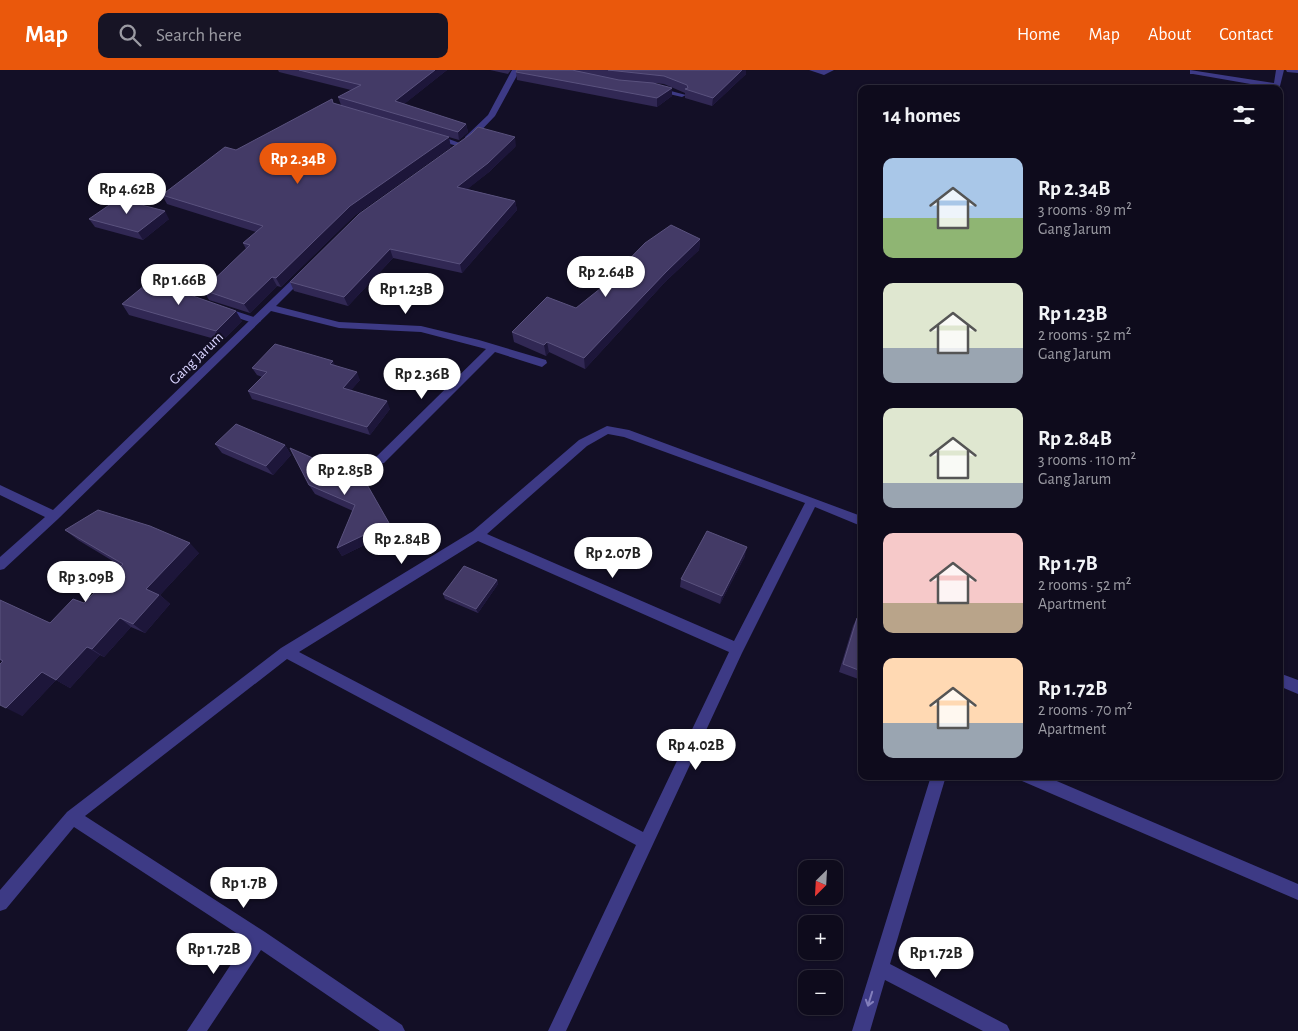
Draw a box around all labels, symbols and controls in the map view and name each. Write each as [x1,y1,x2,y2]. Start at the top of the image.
search box [98,13,448,58]
icon: search [116,21,144,49]
text: Map [25,23,68,47]
text: Search here [156,26,242,45]
text: Home [1017,26,1060,44]
text: Map [1088,26,1120,44]
text: About [1148,26,1191,44]
text: Contact [1219,26,1273,44]
icon: filters [1230,101,1258,129]
text: 14 homes [883,105,961,126]
pin: Rp 2.34B [246,142,350,185]
text: Rp 2.34B [270,151,326,167]
pin: Rp 4.62B [75,172,179,215]
icon: home [923,178,983,238]
text: Rp 2.34B [1038,178,1111,199]
text: Rp 4.62B [99,181,155,197]
text: 3 rooms · 89 m² [1038,202,1132,218]
text: Gang Jarum [1038,221,1111,237]
pin: Rp 2.64B [554,256,658,298]
pin: Rp 1.66B [127,264,231,306]
text: Rp 2.64B [578,264,634,280]
text: Rp 1.66B [152,272,206,288]
pin: Rp 1.23B [354,272,458,315]
text: Rp 1.23B [380,281,432,297]
icon: home [923,303,983,363]
text: Rp 1.23B [1038,303,1108,324]
text: 2 rooms · 52 m² [1038,327,1131,343]
street label: Gang Jarum [166,329,226,388]
text: Gang Jarum [1038,346,1111,362]
pin: Rp 2.36B [370,358,474,400]
text: Rp 2.36B [395,366,449,382]
icon: home [923,428,983,488]
text: Rp 2.84B [1038,428,1112,449]
text: 3 rooms · 110 m² [1038,452,1136,468]
pin: Rp 2.85B [293,454,397,496]
text: Rp 2.85B [317,462,373,478]
text: Gang Jarum [1038,471,1111,487]
pin: Rp 2.84B [350,522,454,565]
text: Rp 2.84B [374,531,430,547]
pin: Rp 2.07B [561,536,665,579]
text: Rp 2.07B [585,545,641,561]
icon: home [923,553,983,613]
text: Rp 1.7B [1038,553,1098,574]
pin: Rp 3.09B [34,560,138,603]
text: Rp 3.09B [58,569,114,585]
text: 2 rooms · 52 m² [1038,577,1131,593]
text: Apartment [1038,596,1106,612]
icon: home [923,678,983,738]
text: Rp 1.72B [1038,678,1108,699]
text: 2 rooms · 70 m² [1038,702,1132,718]
text: Apartment [1038,721,1106,737]
pin: Rp 4.02B [644,728,748,771]
text: Rp 4.02B [668,737,724,753]
north arrow [798,860,842,905]
map controls [798,860,843,1015]
pin: Rp 1.7B [198,866,290,909]
text: Rp 1.7B [221,875,267,891]
button: + [798,915,843,960]
pin: Rp 1.72B [162,932,266,975]
pin: Rp 1.72B [884,936,988,979]
text: Rp 1.72B [188,941,240,957]
text: Rp 1.72B [910,945,962,961]
button: − [798,970,843,1015]
one-way arrow [865,991,875,1007]

